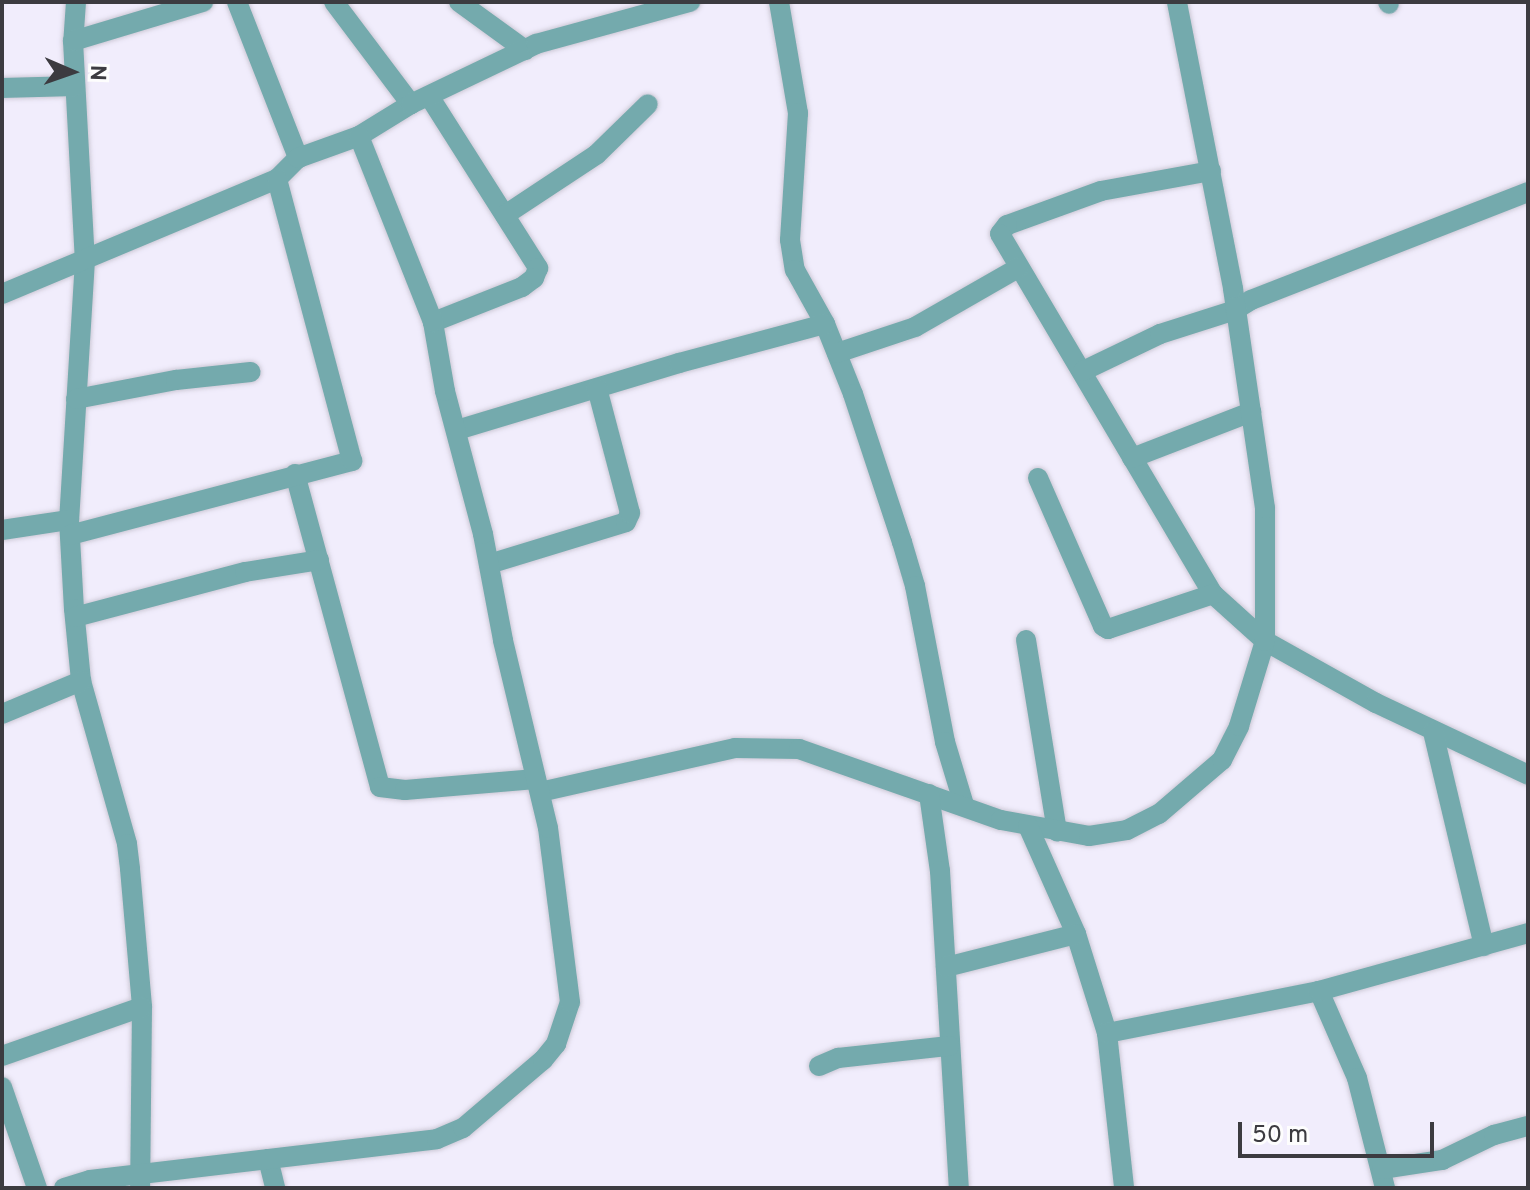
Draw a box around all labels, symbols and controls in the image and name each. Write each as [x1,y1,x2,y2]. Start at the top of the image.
north arrow [32,32,112,112]
text: N [83,64,110,81]
scale bar [1242,1106,1438,1156]
text: 50 m [1252,1121,1308,1151]

